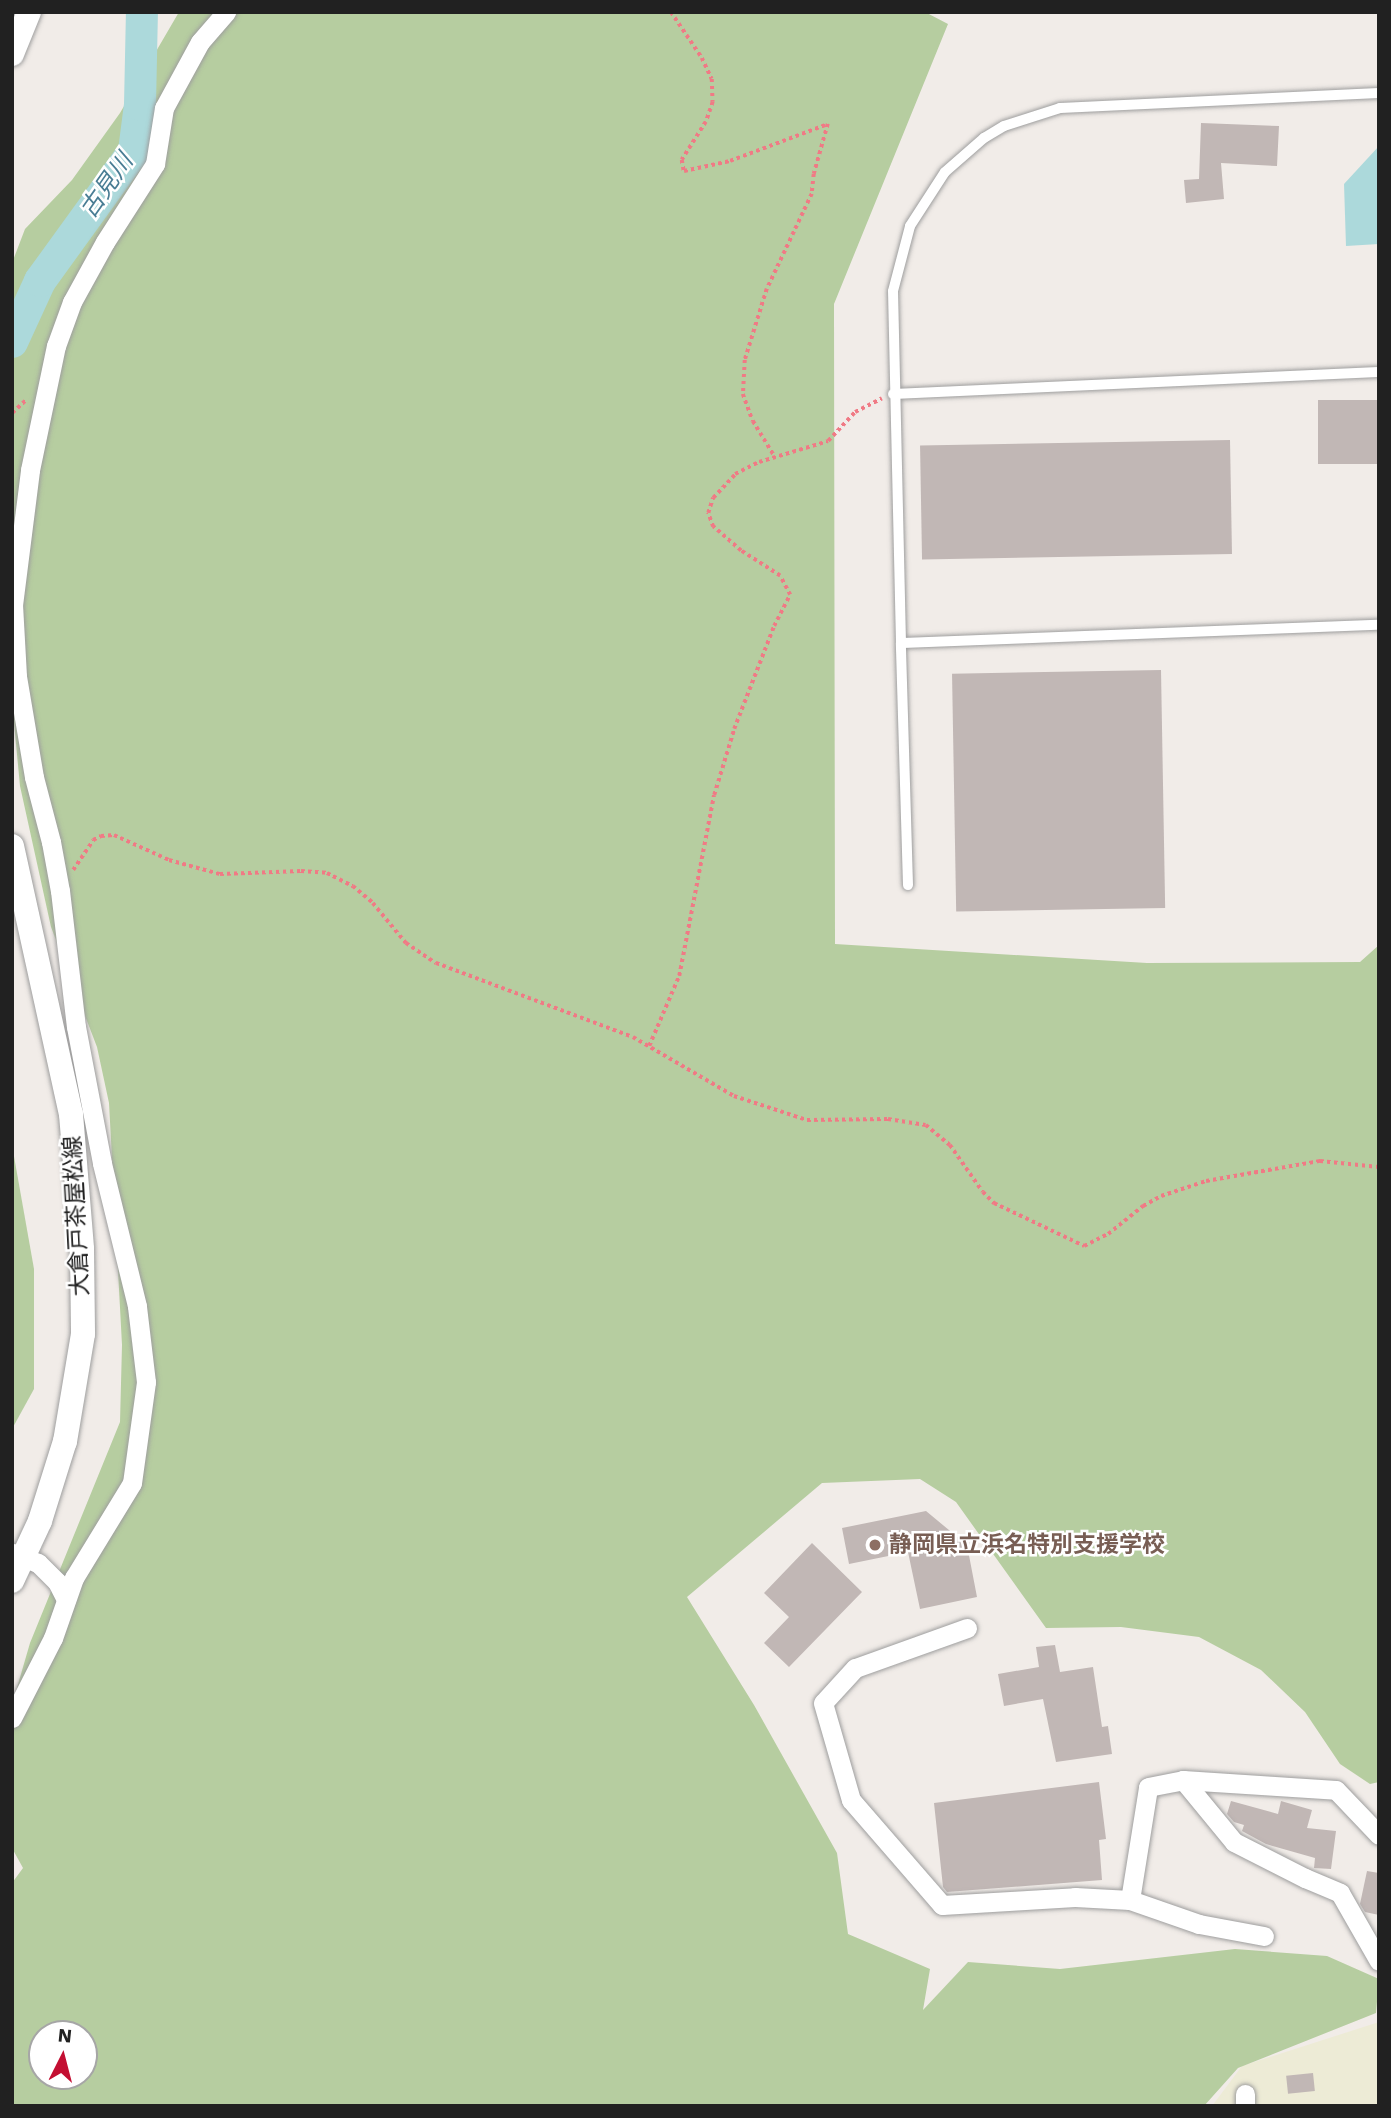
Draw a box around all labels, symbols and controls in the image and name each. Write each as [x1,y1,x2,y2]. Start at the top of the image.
water label: 古見川 [75,148,139,224]
street label: 大倉戸茶屋松線 [59,1135,95,1297]
place label: 静岡県立浜名特別支援学校 [889,1531,1165,1559]
marker: 静岡県立浜名特別支援学校 [867,1537,883,1553]
north arrow [28,2020,98,2090]
text: N [57,2023,73,2048]

